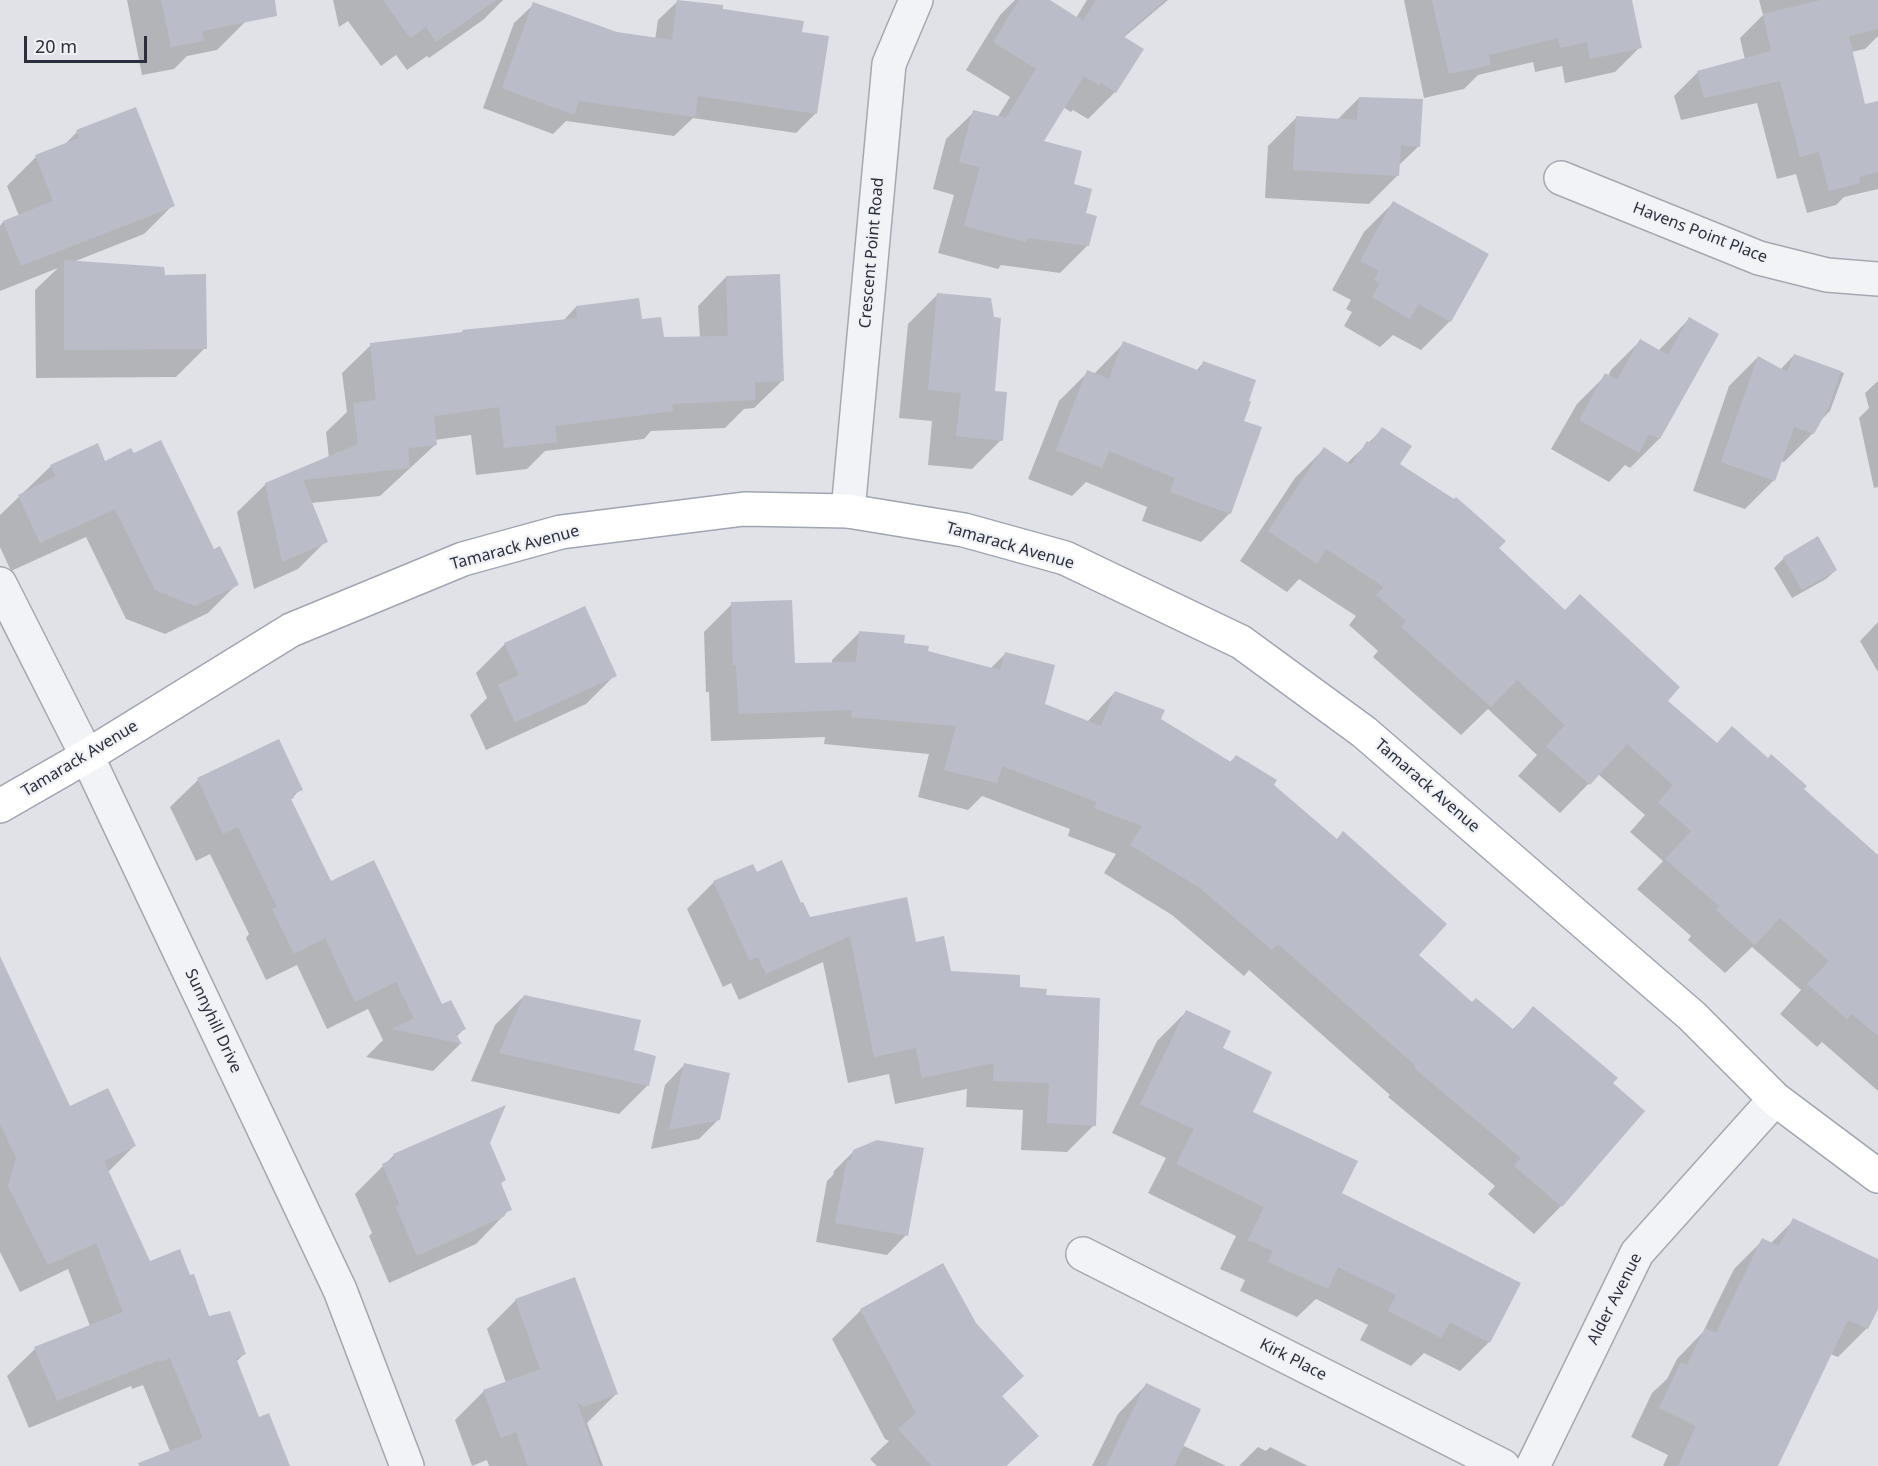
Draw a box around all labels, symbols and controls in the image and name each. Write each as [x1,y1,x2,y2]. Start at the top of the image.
scale bar [27,24,150,62]
text: 20 m [35,34,77,58]
street label: Crescent Point Road [856,177,888,329]
street label: Havens Point Place [1630,199,1770,267]
street label: Tamarack Avenue [944,519,1076,573]
street label: Tamarack Avenue [449,522,581,574]
street label: Tamarack Avenue [18,717,142,801]
street label: Tamarack Avenue [1371,735,1483,837]
street label: Sunnyhill Drive [181,966,245,1076]
street label: Alder Avenue [1584,1250,1646,1348]
street label: Kirk Place [1256,1335,1330,1385]

